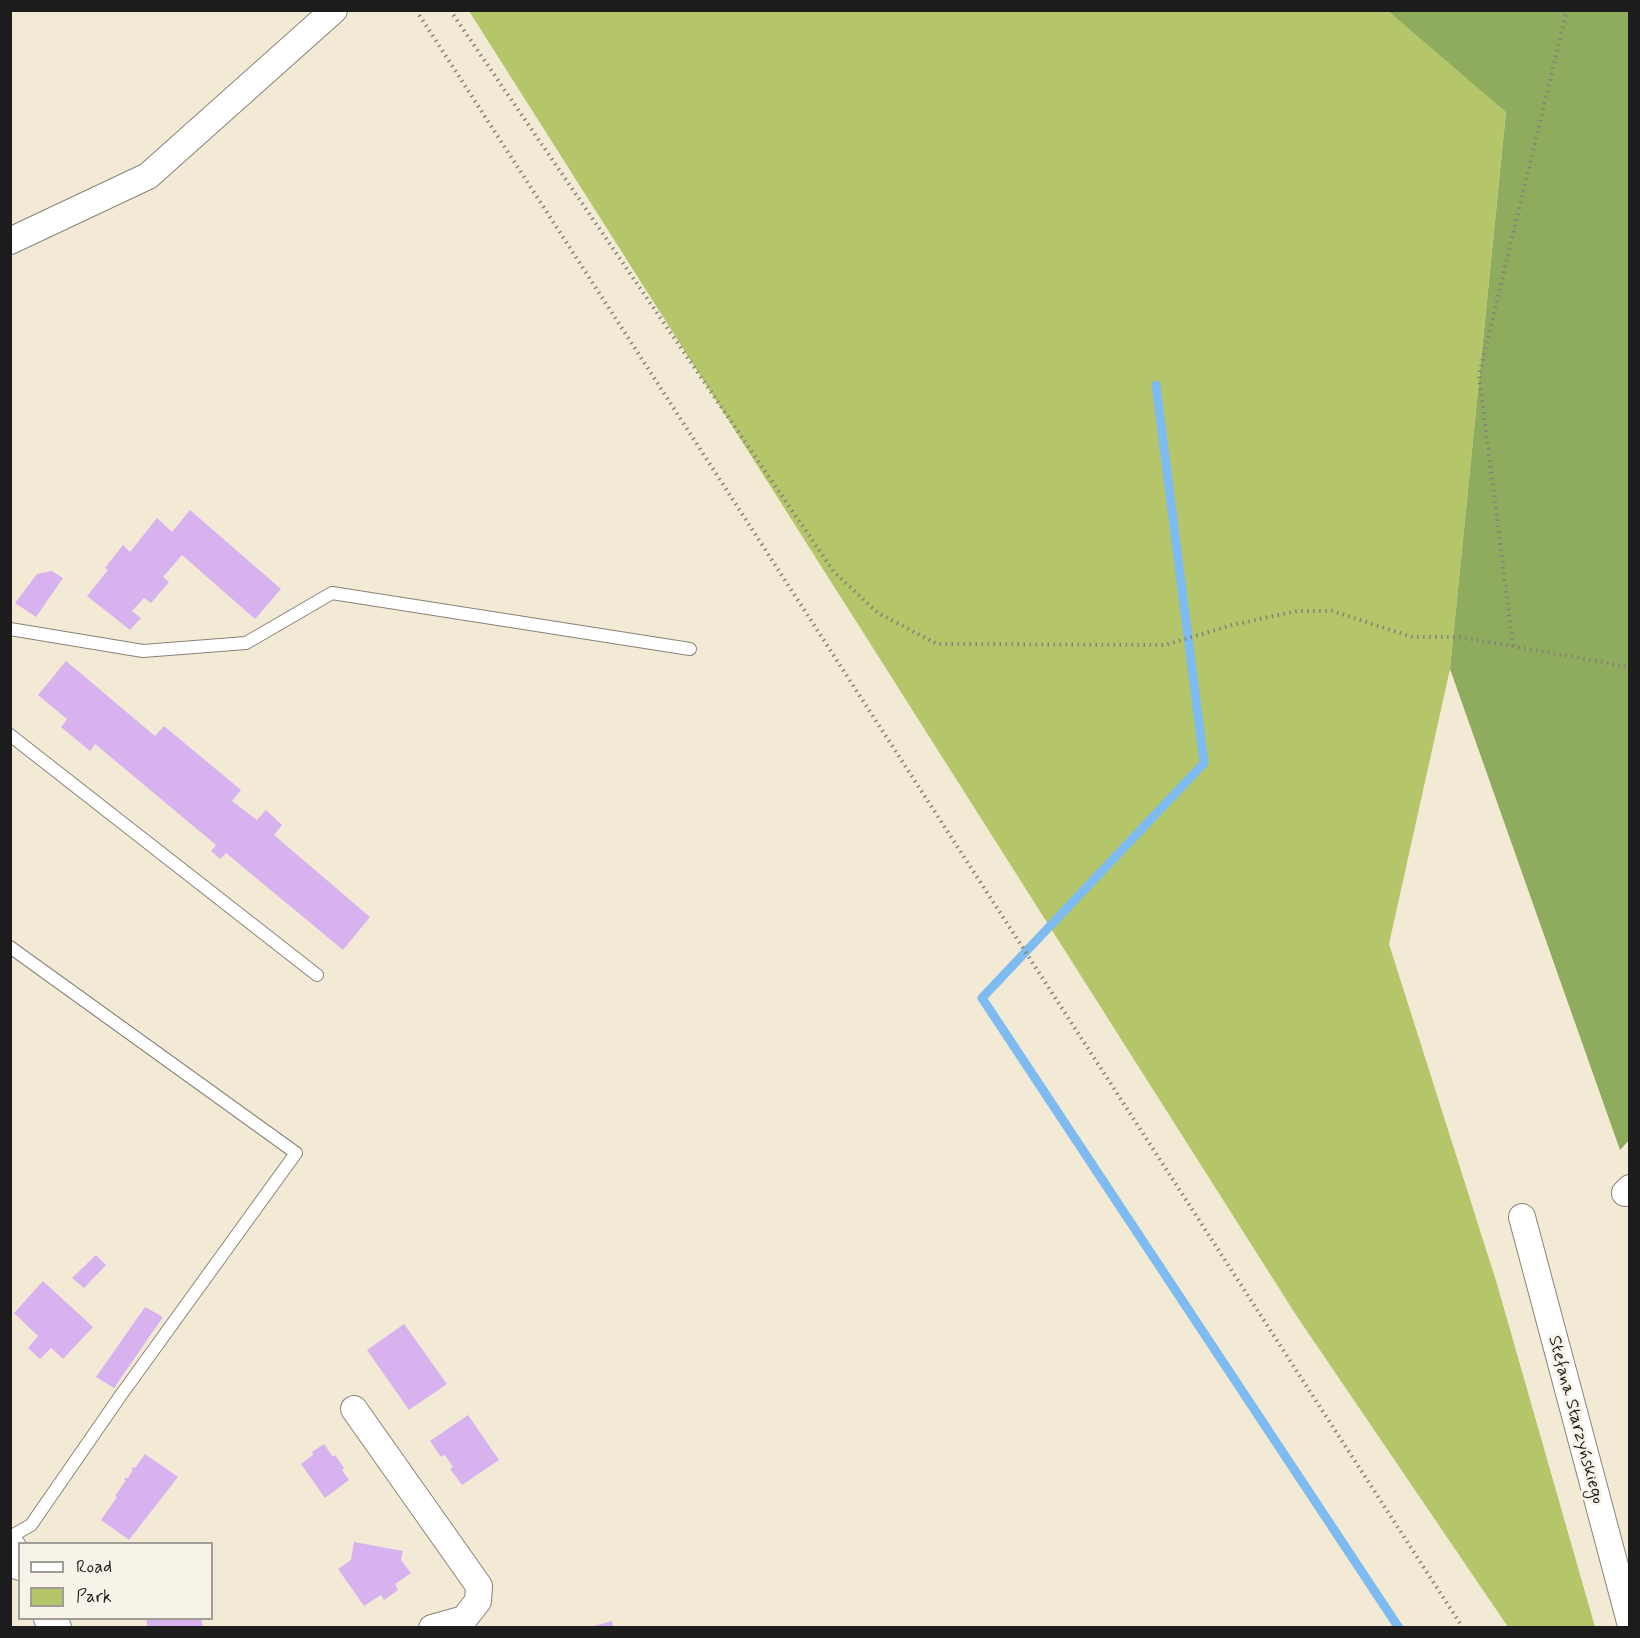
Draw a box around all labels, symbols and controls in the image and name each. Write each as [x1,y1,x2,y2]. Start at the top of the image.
street label: Stefana Starzyńskiego [1542,1333,1608,1507]
legend [18,1542,213,1620]
text: Road [76,1555,112,1579]
text: Park [76,1585,112,1609]

